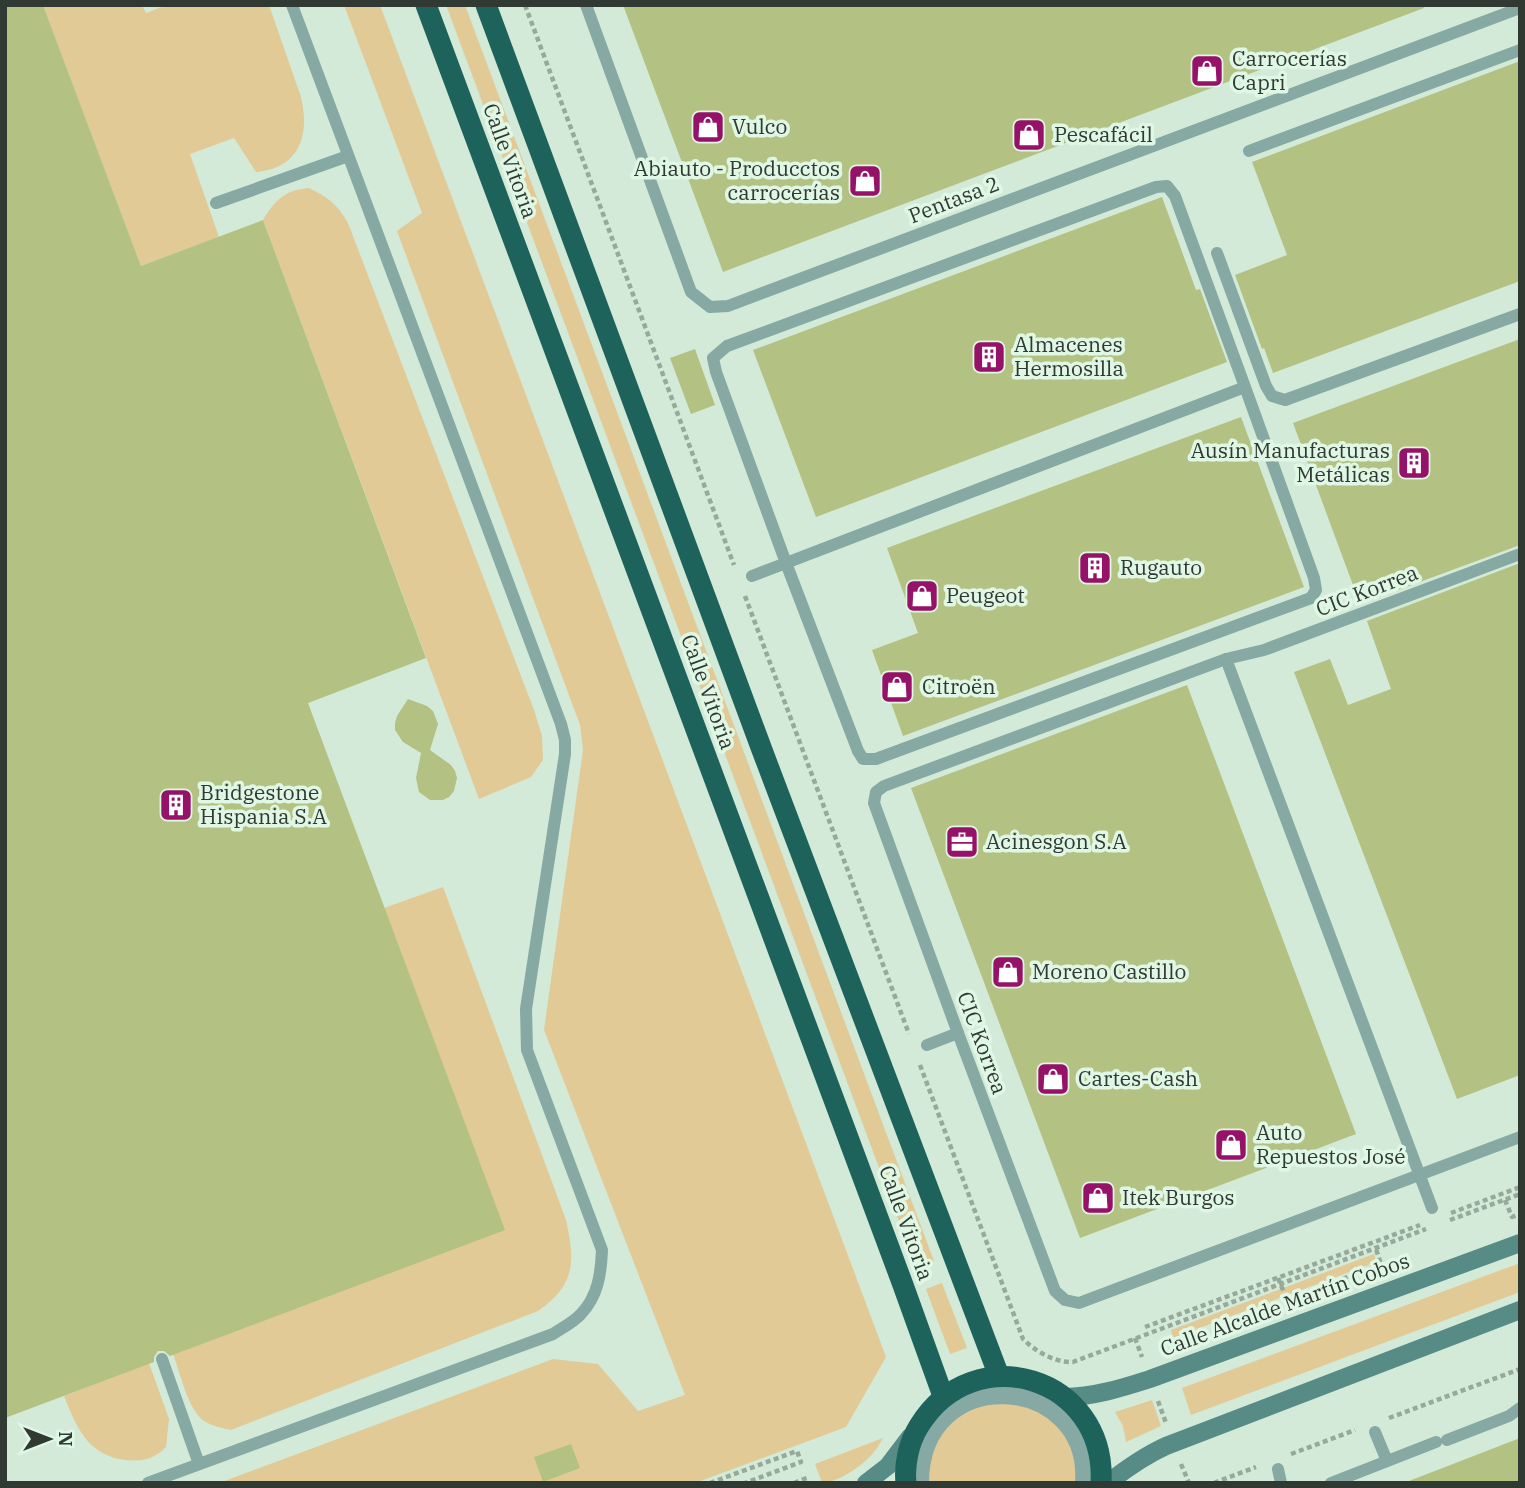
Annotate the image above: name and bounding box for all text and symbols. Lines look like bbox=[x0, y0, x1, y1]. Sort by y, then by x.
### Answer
place label: Carrocerías Capri bbox=[1232, 44, 1347, 96]
shop icon: Carrocerías Capri bbox=[1188, 52, 1226, 90]
street label: Calle Vitoria bbox=[477, 99, 545, 222]
shop icon: Vulco bbox=[689, 108, 727, 146]
place label: Vulco bbox=[732, 112, 787, 140]
shop icon: Pescafácil bbox=[1010, 116, 1048, 154]
place label: Pescafácil bbox=[1054, 120, 1153, 148]
place label: Abiauto - Producctos carrocerías bbox=[634, 154, 840, 206]
shop icon: Abiauto - Producctos carrocerías bbox=[846, 162, 884, 200]
street label: Pentasa 2 bbox=[904, 169, 1003, 229]
place label: Almacenes Hermosilla bbox=[1014, 330, 1124, 382]
building icon: Almacenes Hermosilla bbox=[970, 338, 1008, 376]
place label: Ausín Manufacturas Metálicas bbox=[1191, 436, 1390, 488]
building icon: Ausín Manufacturas Metálicas bbox=[1395, 444, 1433, 482]
building icon: Rugauto bbox=[1076, 549, 1114, 587]
place label: Rugauto bbox=[1120, 553, 1202, 581]
street label: CIC Korrea bbox=[1312, 558, 1422, 622]
shop icon: Peugeot bbox=[903, 577, 941, 615]
place label: Peugeot bbox=[946, 581, 1025, 609]
street label: Calle Vitoria bbox=[675, 630, 743, 753]
shop icon: Citroën bbox=[878, 668, 916, 706]
place label: Citroën bbox=[922, 672, 996, 700]
place label: Bridgestone Hispania S.A bbox=[200, 778, 328, 830]
building icon: Bridgestone Hispania S.A bbox=[157, 786, 195, 824]
office icon: Acinesgon S.A bbox=[943, 823, 981, 861]
place label: Acinesgon S.A bbox=[986, 827, 1127, 855]
shop icon: Moreno Castillo bbox=[989, 953, 1027, 991]
place label: Moreno Castillo bbox=[1032, 957, 1186, 985]
street label: CIC Korrea bbox=[951, 988, 1014, 1098]
shop icon: Cartes-Cash bbox=[1034, 1060, 1072, 1098]
place label: Cartes-Cash bbox=[1078, 1064, 1198, 1092]
place label: Auto Repuestos José bbox=[1256, 1118, 1405, 1170]
shop icon: Auto Repuestos José bbox=[1212, 1126, 1250, 1164]
street label: Calle Vitoria bbox=[873, 1161, 941, 1284]
shop icon: Itek Burgos bbox=[1079, 1179, 1117, 1217]
place label: Itek Burgos bbox=[1122, 1183, 1235, 1211]
street label: Calle Alcalde Martín Cobos bbox=[1156, 1246, 1413, 1362]
north arrow bbox=[14, 1404, 84, 1474]
text: N bbox=[54, 1431, 78, 1447]

